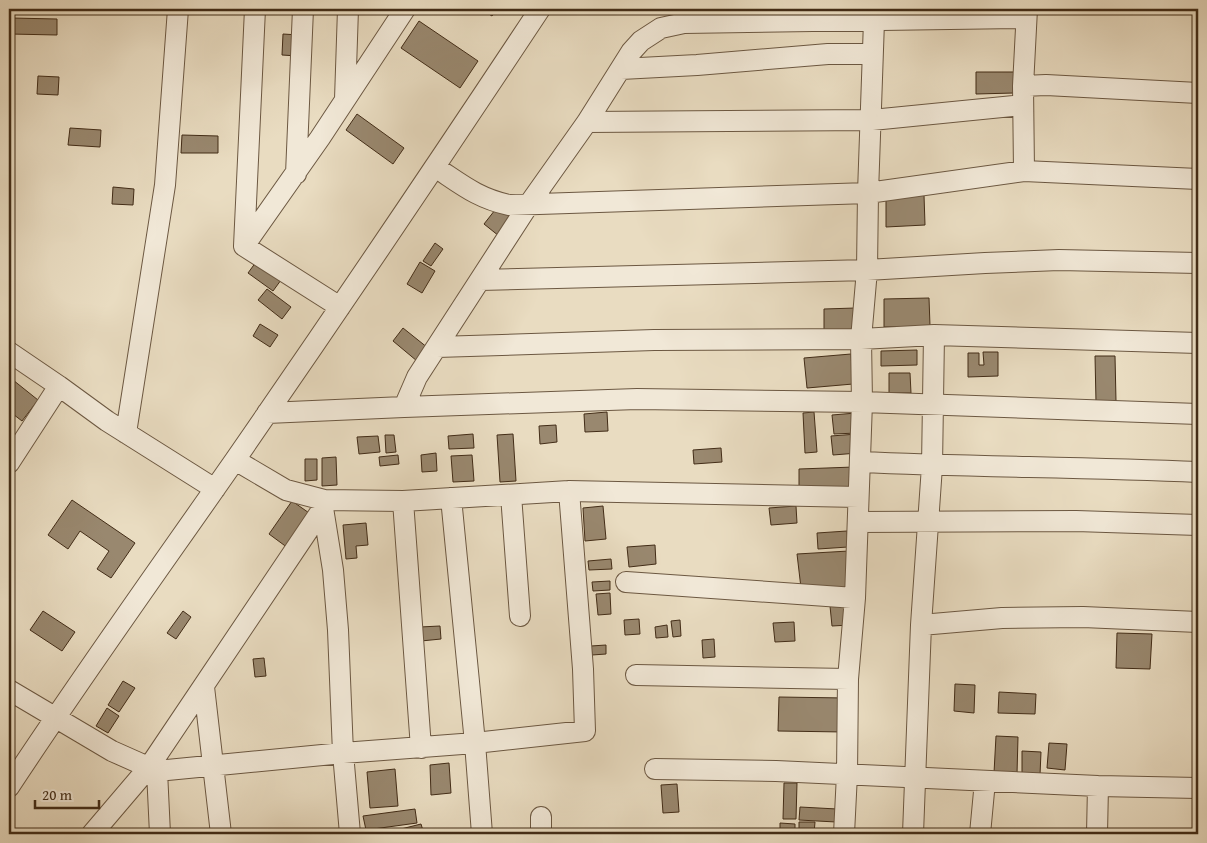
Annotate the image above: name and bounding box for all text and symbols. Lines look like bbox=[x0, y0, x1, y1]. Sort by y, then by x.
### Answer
scale bar bbox=[35, 778, 99, 810]
text: 20 m bbox=[42, 784, 73, 805]

